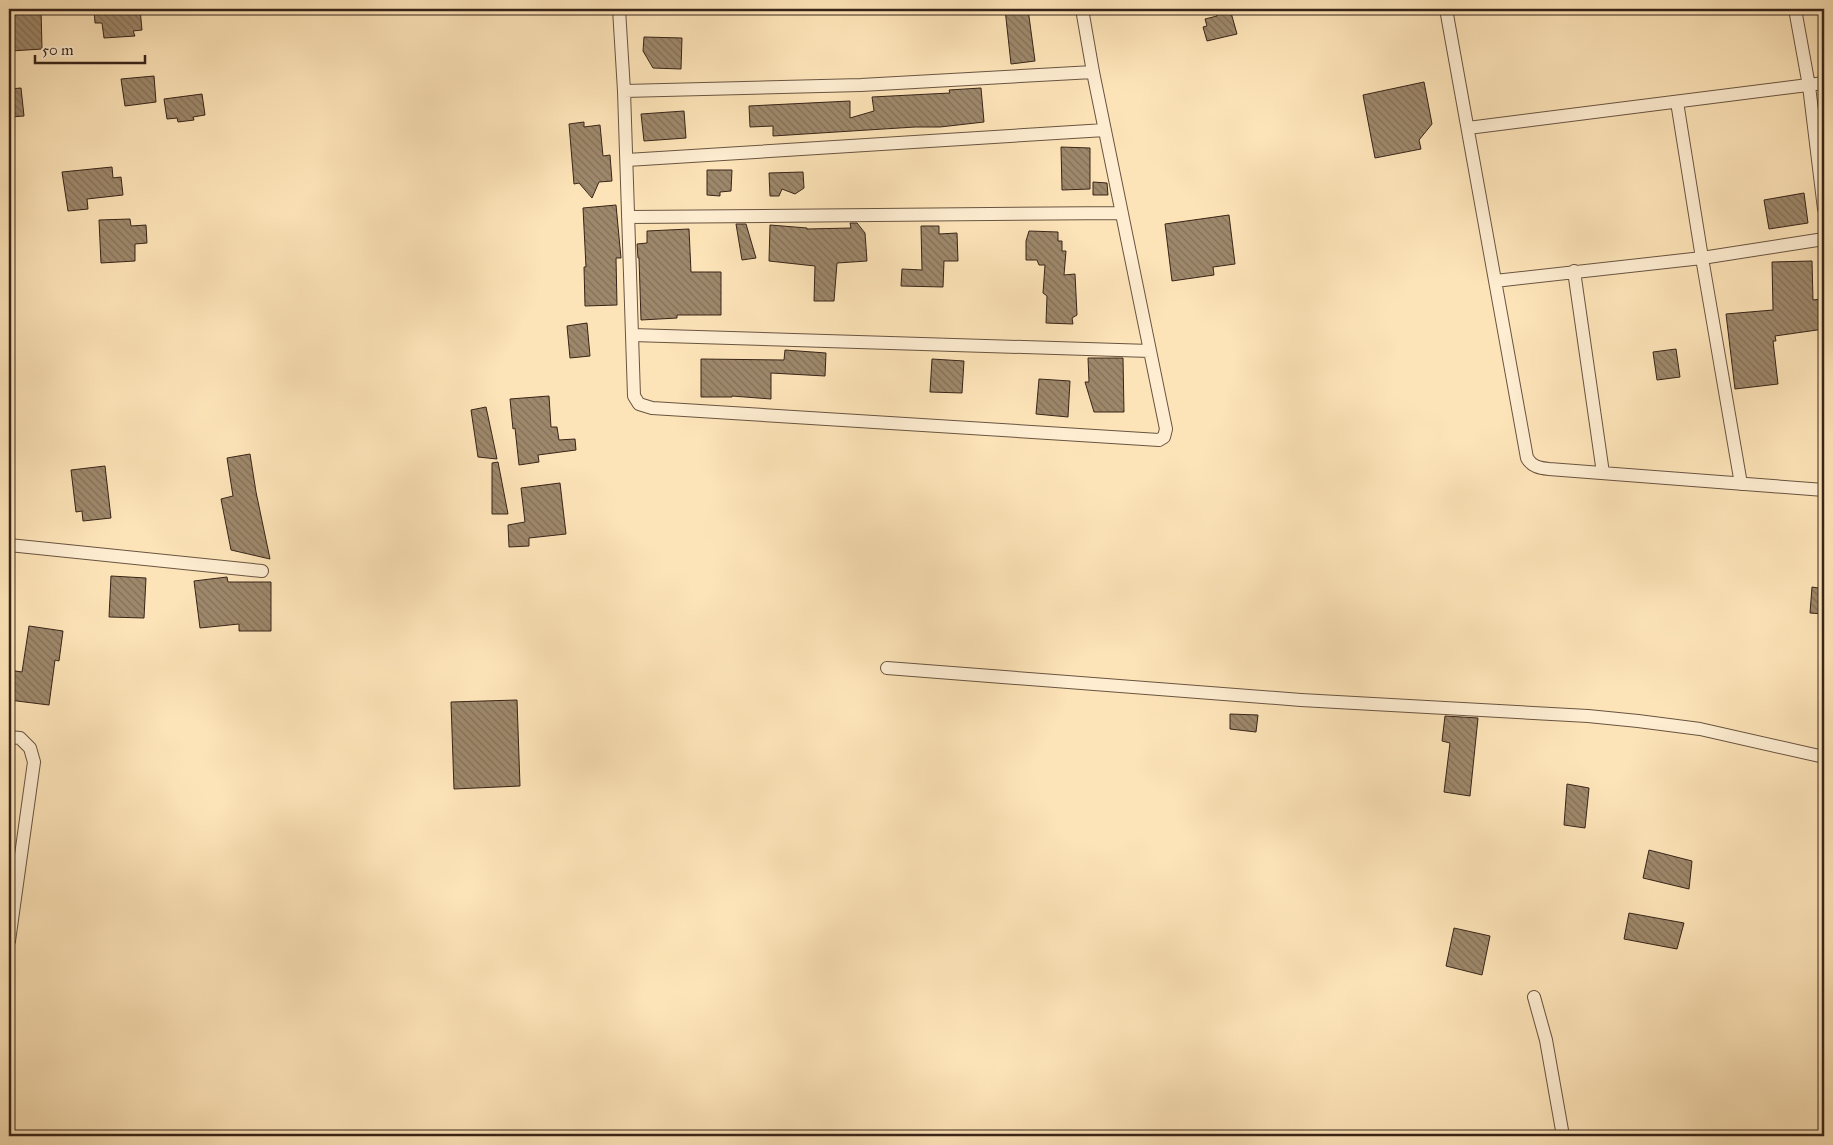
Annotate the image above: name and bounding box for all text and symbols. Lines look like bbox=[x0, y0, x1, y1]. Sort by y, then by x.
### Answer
scale bar bbox=[35, 32, 145, 64]
text: 50 m bbox=[42, 41, 74, 59]

